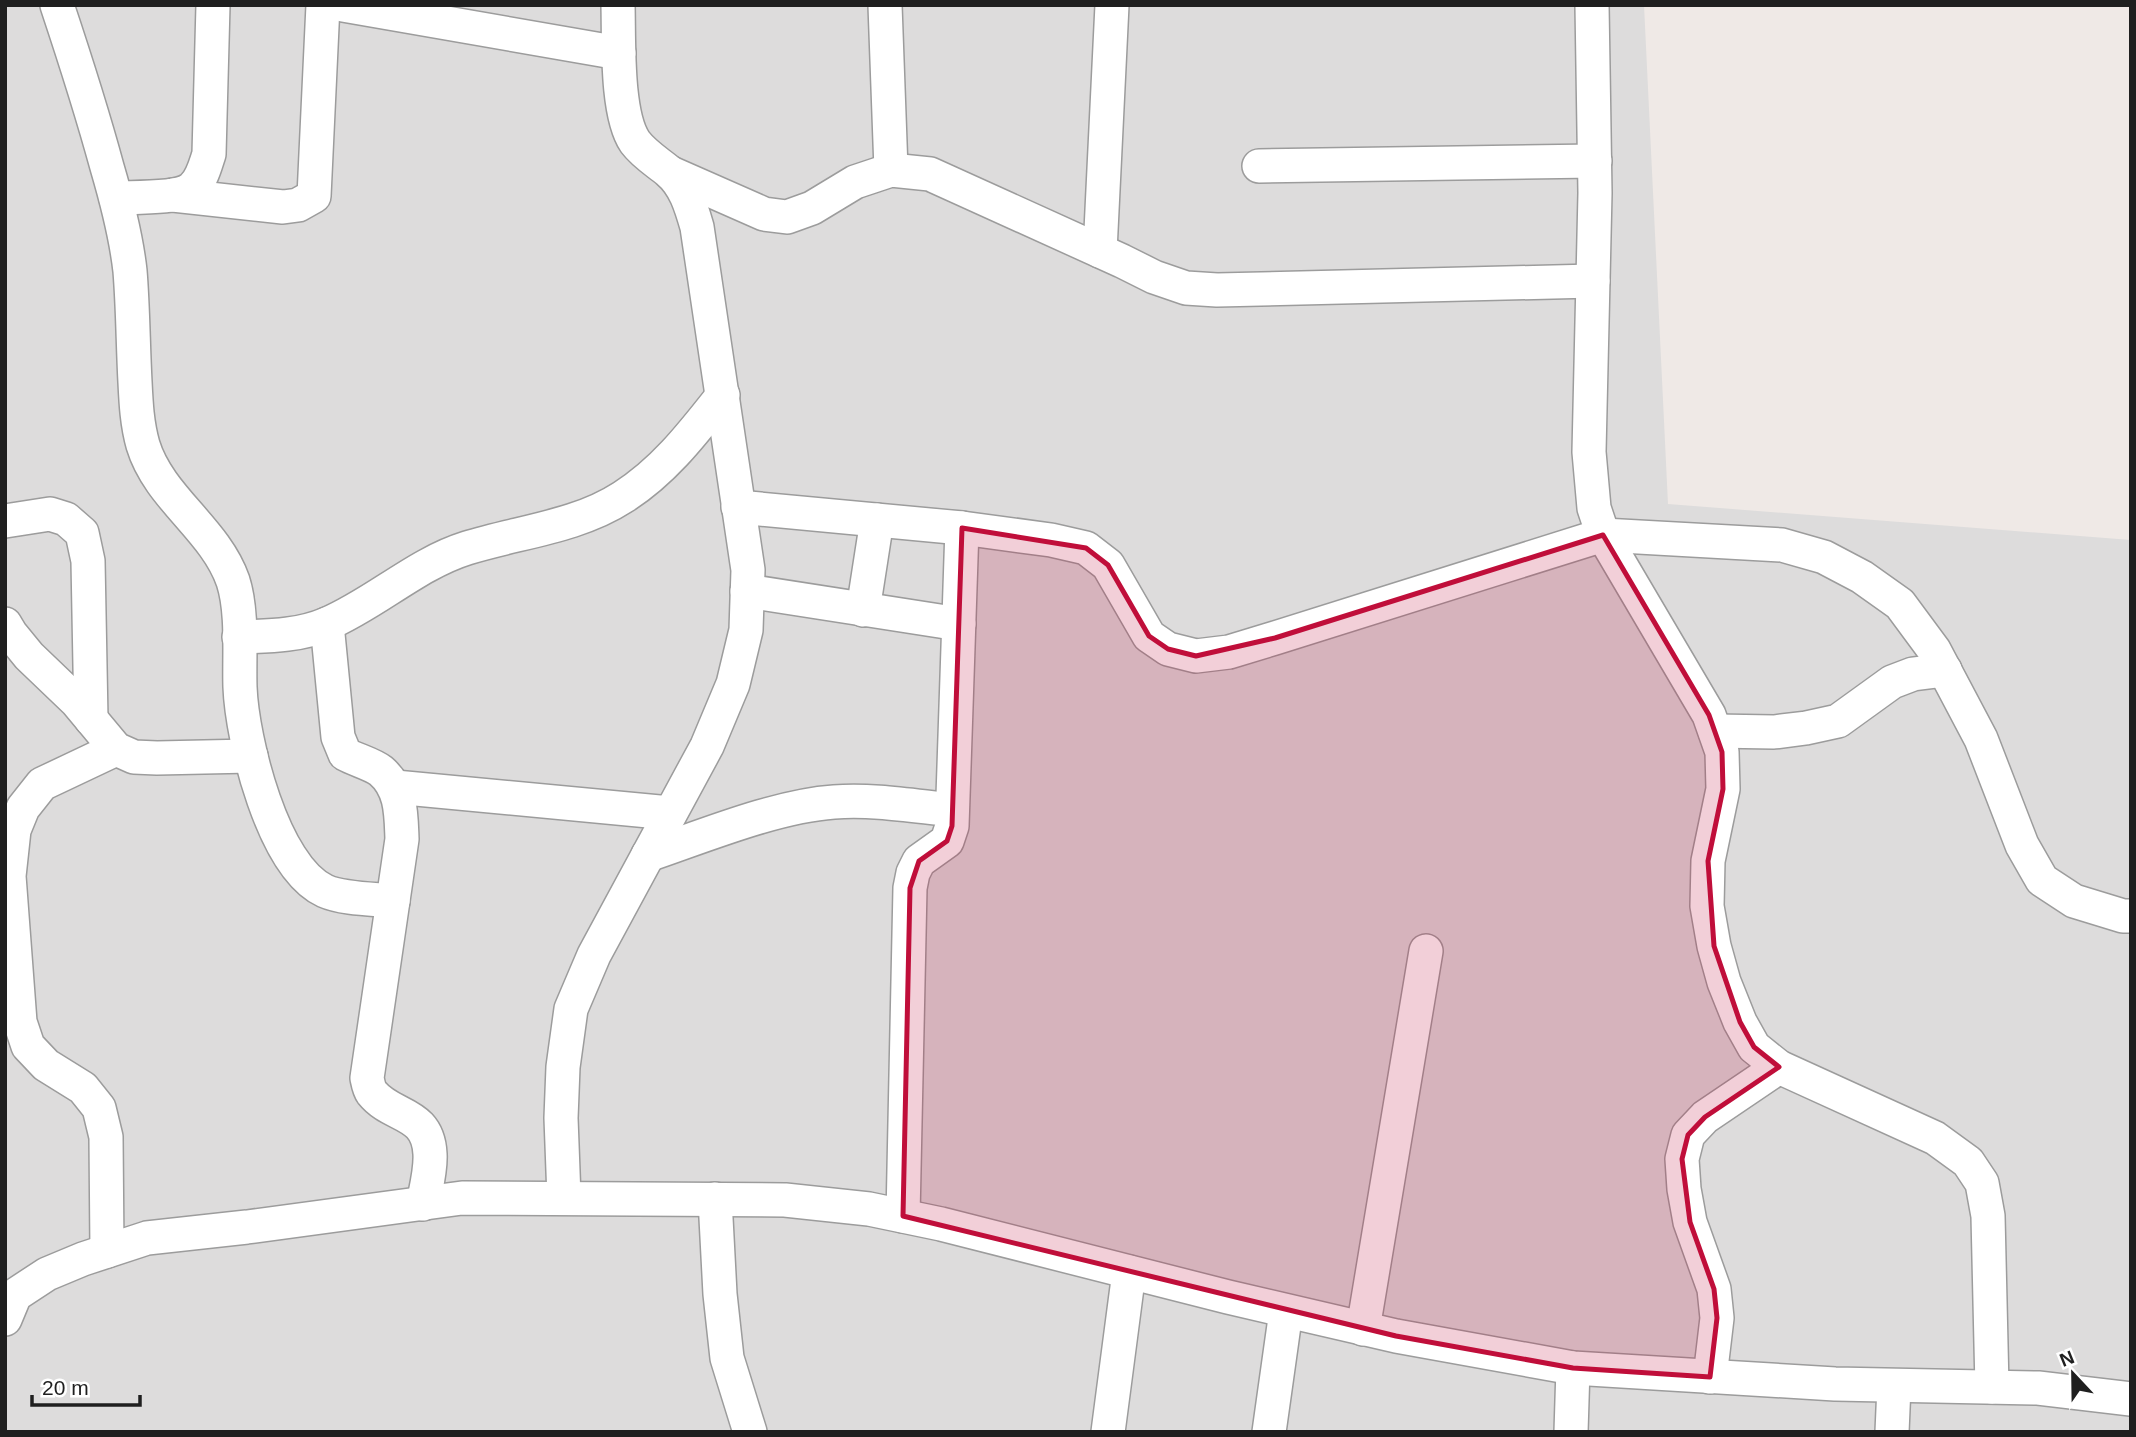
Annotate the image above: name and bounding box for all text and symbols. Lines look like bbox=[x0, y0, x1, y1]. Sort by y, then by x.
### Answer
north arrow bbox=[2038, 1339, 2108, 1409]
text: N bbox=[2057, 1346, 2077, 1371]
scale bar bbox=[32, 1364, 140, 1408]
text: 20 m bbox=[42, 1376, 89, 1399]

